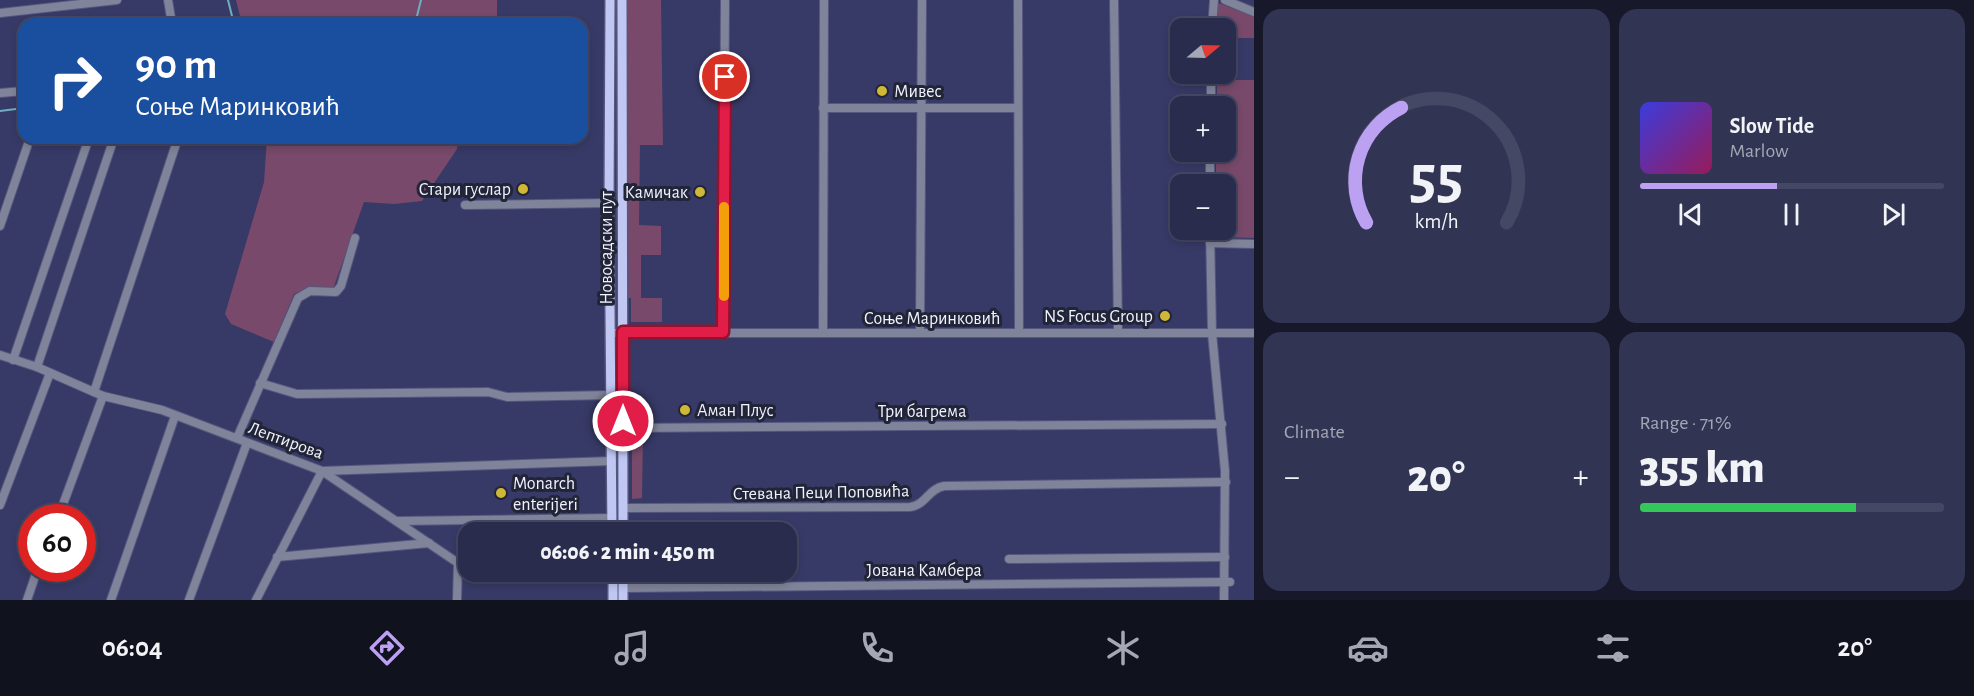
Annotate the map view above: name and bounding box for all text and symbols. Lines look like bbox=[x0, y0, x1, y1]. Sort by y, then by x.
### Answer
north arrow bbox=[1170, 18, 1236, 84]
map controls bbox=[1170, 18, 1236, 240]
icon: right bbox=[36, 42, 114, 120]
text: 90 m bbox=[135, 44, 217, 86]
pin bbox=[699, 51, 750, 102]
icon: arrive bbox=[708, 60, 741, 93]
place label: Мивес bbox=[894, 83, 942, 101]
marker: Мивес bbox=[875, 84, 889, 98]
text: Соње Маринковић bbox=[135, 93, 340, 120]
button: + bbox=[1170, 96, 1236, 162]
text: Slow Tide bbox=[1730, 115, 1814, 137]
text: Marlow bbox=[1730, 141, 1789, 161]
text: 55 bbox=[1409, 147, 1463, 209]
button: − bbox=[1170, 174, 1236, 240]
place label: Стари гуслар bbox=[418, 181, 511, 199]
marker: Стари гуслар bbox=[516, 182, 530, 196]
place label: Камичак bbox=[625, 184, 689, 202]
marker: Камичак bbox=[693, 185, 707, 199]
street label: Новосадски пут bbox=[598, 191, 616, 305]
icon: previous bbox=[1674, 198, 1707, 231]
icon: pause bbox=[1775, 198, 1808, 231]
icon: next bbox=[1877, 198, 1910, 231]
text: km/h bbox=[1414, 212, 1458, 233]
place label: NS Focus Group bbox=[1044, 308, 1153, 326]
marker: NS Focus Group bbox=[1158, 309, 1172, 323]
street label: Соње Маринковић bbox=[864, 310, 1000, 328]
position arrow bbox=[591, 389, 655, 453]
place label: Аман Плус bbox=[697, 402, 774, 420]
street label: Три багрема bbox=[878, 402, 966, 421]
marker: Аман Плус bbox=[678, 403, 692, 417]
text: Range · 71% bbox=[1640, 413, 1731, 433]
street label: Лептирова bbox=[246, 419, 325, 463]
text: Climate bbox=[1284, 422, 1345, 442]
text: 355 km bbox=[1640, 446, 1765, 491]
text: 20° bbox=[1407, 455, 1465, 500]
text: − bbox=[1284, 461, 1300, 494]
text: + bbox=[1573, 461, 1588, 494]
place label: Monarch enterijeri bbox=[513, 475, 578, 514]
street label: Стевана Пеци Поповића bbox=[733, 482, 910, 504]
marker: Monarch enterijeri bbox=[494, 486, 508, 500]
speed limit sign: 60 bbox=[18, 504, 96, 582]
text: 06:06 · 2 min · 450 m bbox=[540, 541, 715, 563]
street label: Јована Камбера bbox=[866, 561, 982, 580]
icon: directions bbox=[366, 627, 408, 669]
icon: music bbox=[611, 627, 653, 669]
icon: phone bbox=[856, 627, 898, 669]
icon: climate bbox=[1102, 627, 1144, 669]
icon: car bbox=[1347, 627, 1389, 669]
icon: filters bbox=[1592, 627, 1634, 669]
text: 06:04 bbox=[102, 634, 163, 661]
text: 20° bbox=[1838, 634, 1872, 661]

